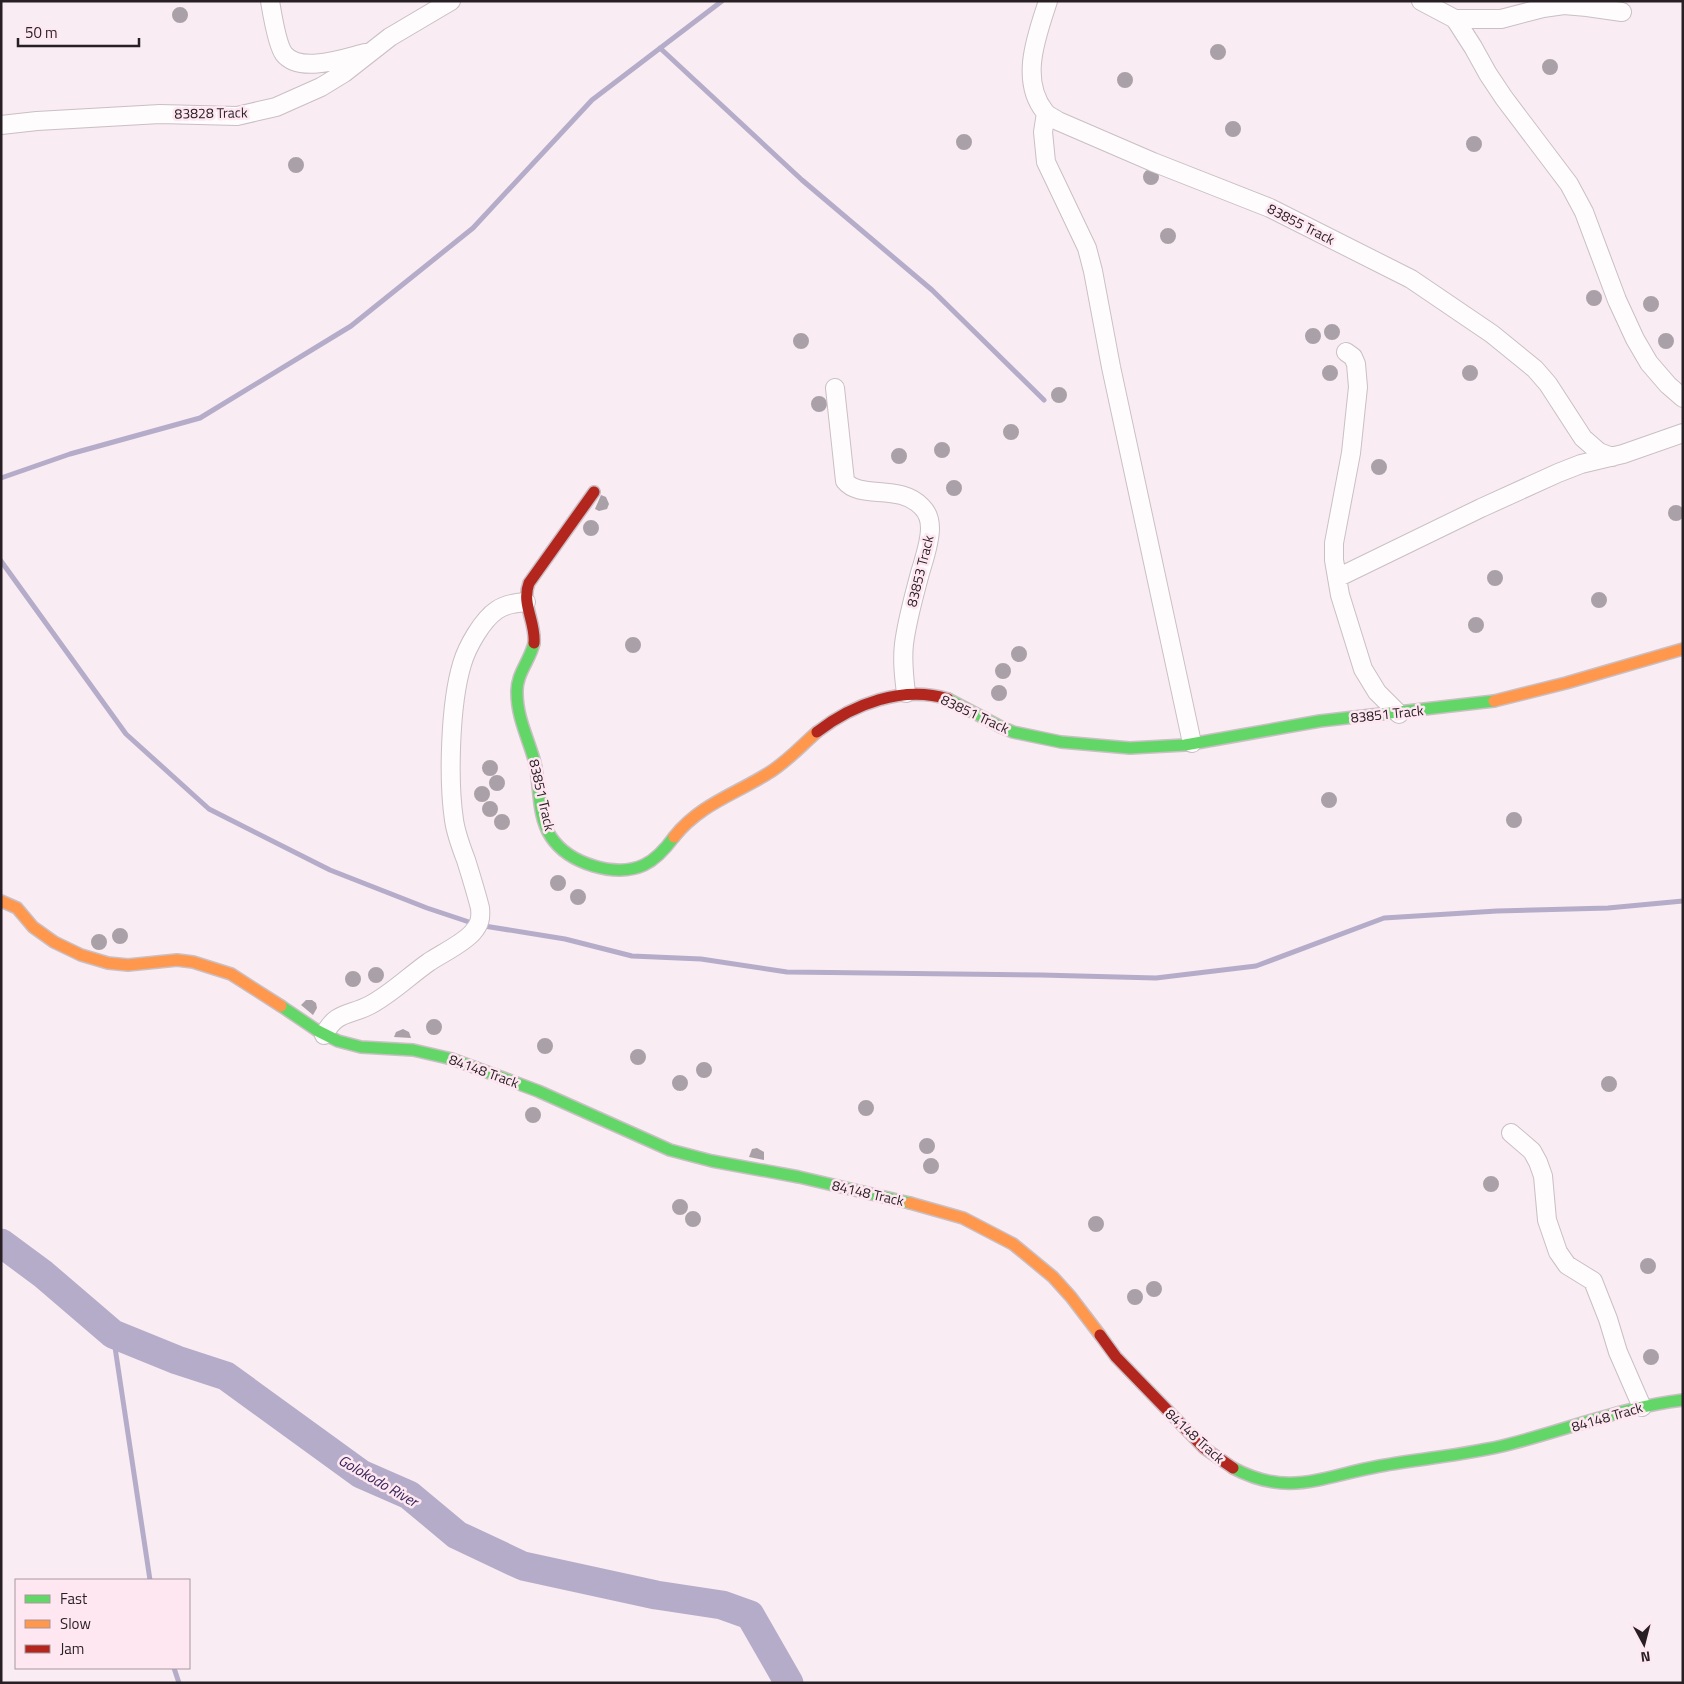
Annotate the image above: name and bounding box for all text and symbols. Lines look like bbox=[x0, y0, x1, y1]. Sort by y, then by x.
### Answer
scale bar bbox=[18, 15, 139, 47]
text: 50 m bbox=[25, 21, 58, 44]
street label: 83828 Track bbox=[174, 101, 248, 124]
street label: 83855 Track bbox=[1264, 198, 1339, 250]
street label: 83853 Track bbox=[900, 533, 939, 609]
street label: 83851 Track bbox=[938, 689, 1013, 739]
street label: 83851 Track bbox=[1349, 699, 1425, 728]
street label: 83851 Track bbox=[524, 757, 561, 833]
street label: 84148 Track bbox=[446, 1048, 522, 1093]
street label: 84148 Track bbox=[830, 1174, 906, 1211]
street label: 84148 Track bbox=[1569, 1396, 1645, 1437]
street label: 84148 Track bbox=[1161, 1403, 1230, 1468]
water label: Golokodo River bbox=[334, 1448, 424, 1514]
legend bbox=[15, 1579, 190, 1669]
text: Fast bbox=[60, 1587, 88, 1610]
text: Slow bbox=[60, 1612, 91, 1635]
north arrow bbox=[1619, 1619, 1669, 1669]
text: Jam bbox=[60, 1637, 84, 1660]
text: N bbox=[1640, 1646, 1652, 1668]

